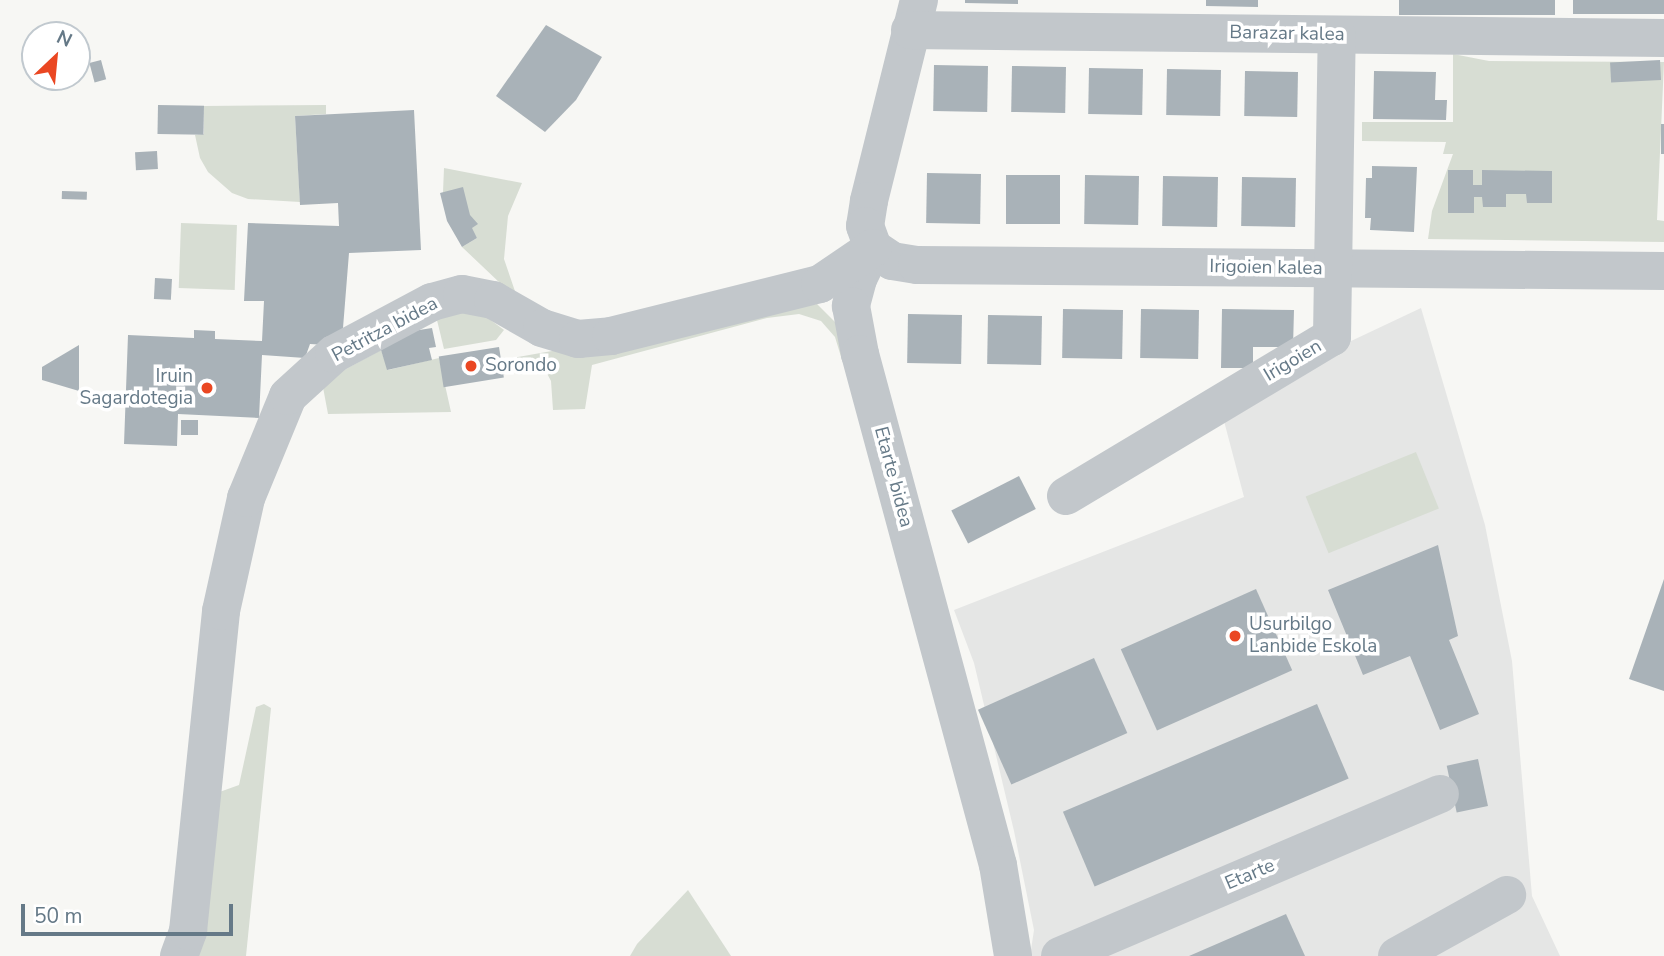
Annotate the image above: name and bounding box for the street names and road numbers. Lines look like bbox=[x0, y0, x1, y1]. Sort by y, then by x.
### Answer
street label: Barazar kalea bbox=[1229, 22, 1345, 46]
street label: Irigoien kalea bbox=[1209, 256, 1323, 280]
street label: Petritza bidea bbox=[328, 293, 442, 367]
street label: Irigoien bbox=[1260, 335, 1326, 387]
street label: Etarte bidea bbox=[869, 424, 917, 530]
street label: Etarte bbox=[1222, 854, 1278, 896]

